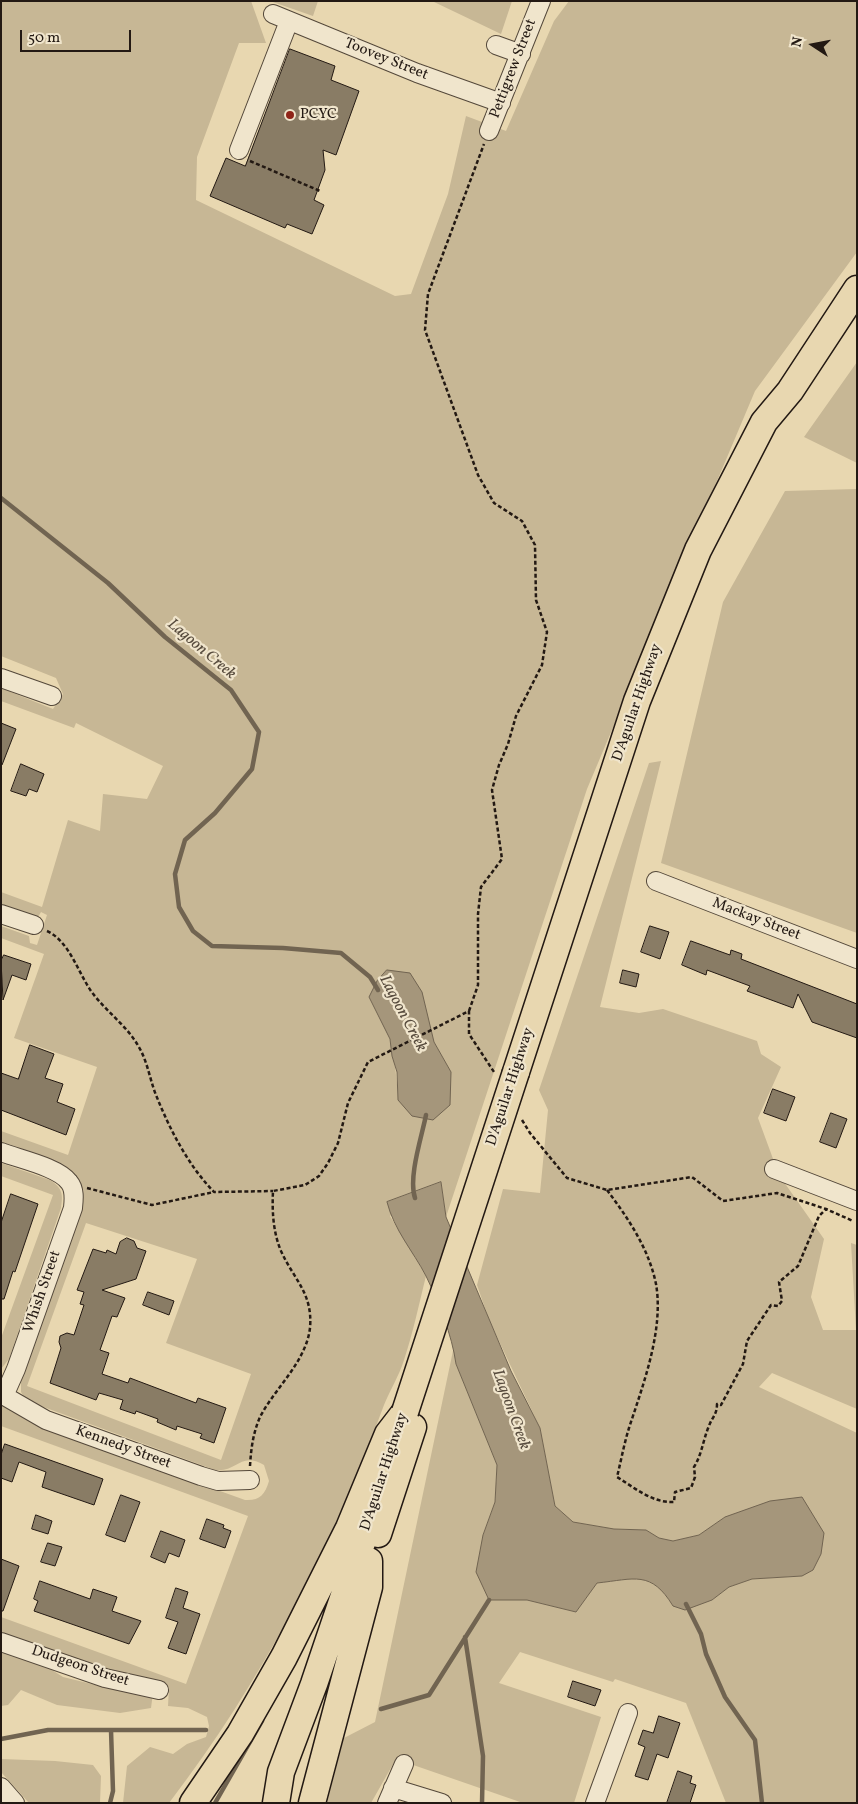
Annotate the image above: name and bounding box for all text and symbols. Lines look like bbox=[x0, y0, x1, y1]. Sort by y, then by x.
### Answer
street label: Pettigrew Street bbox=[487, 17, 541, 121]
scale bar bbox=[22, 20, 134, 52]
north arrow bbox=[788, 20, 838, 70]
text: 50 m bbox=[28, 28, 60, 49]
street label: Toovey Street bbox=[342, 35, 430, 85]
text: N bbox=[787, 35, 808, 49]
place label: PCYC bbox=[300, 106, 337, 124]
marker: PCYC bbox=[284, 109, 296, 121]
water label: Lagoon Creek bbox=[163, 616, 239, 684]
street label: D'Aguilar Highway bbox=[609, 642, 667, 764]
street label: Mackay Street bbox=[709, 895, 803, 945]
water label: Lagoon Creek bbox=[374, 972, 430, 1056]
street label: D'Aguilar Highway bbox=[483, 1026, 539, 1148]
street label: Whish Street bbox=[20, 1248, 66, 1336]
water label: Lagoon Creek bbox=[487, 1367, 533, 1453]
street label: D'Aguilar Highway bbox=[357, 1411, 413, 1533]
street label: Kennedy Street bbox=[73, 1422, 173, 1474]
street label: Dudgeon Street bbox=[29, 1643, 131, 1691]

